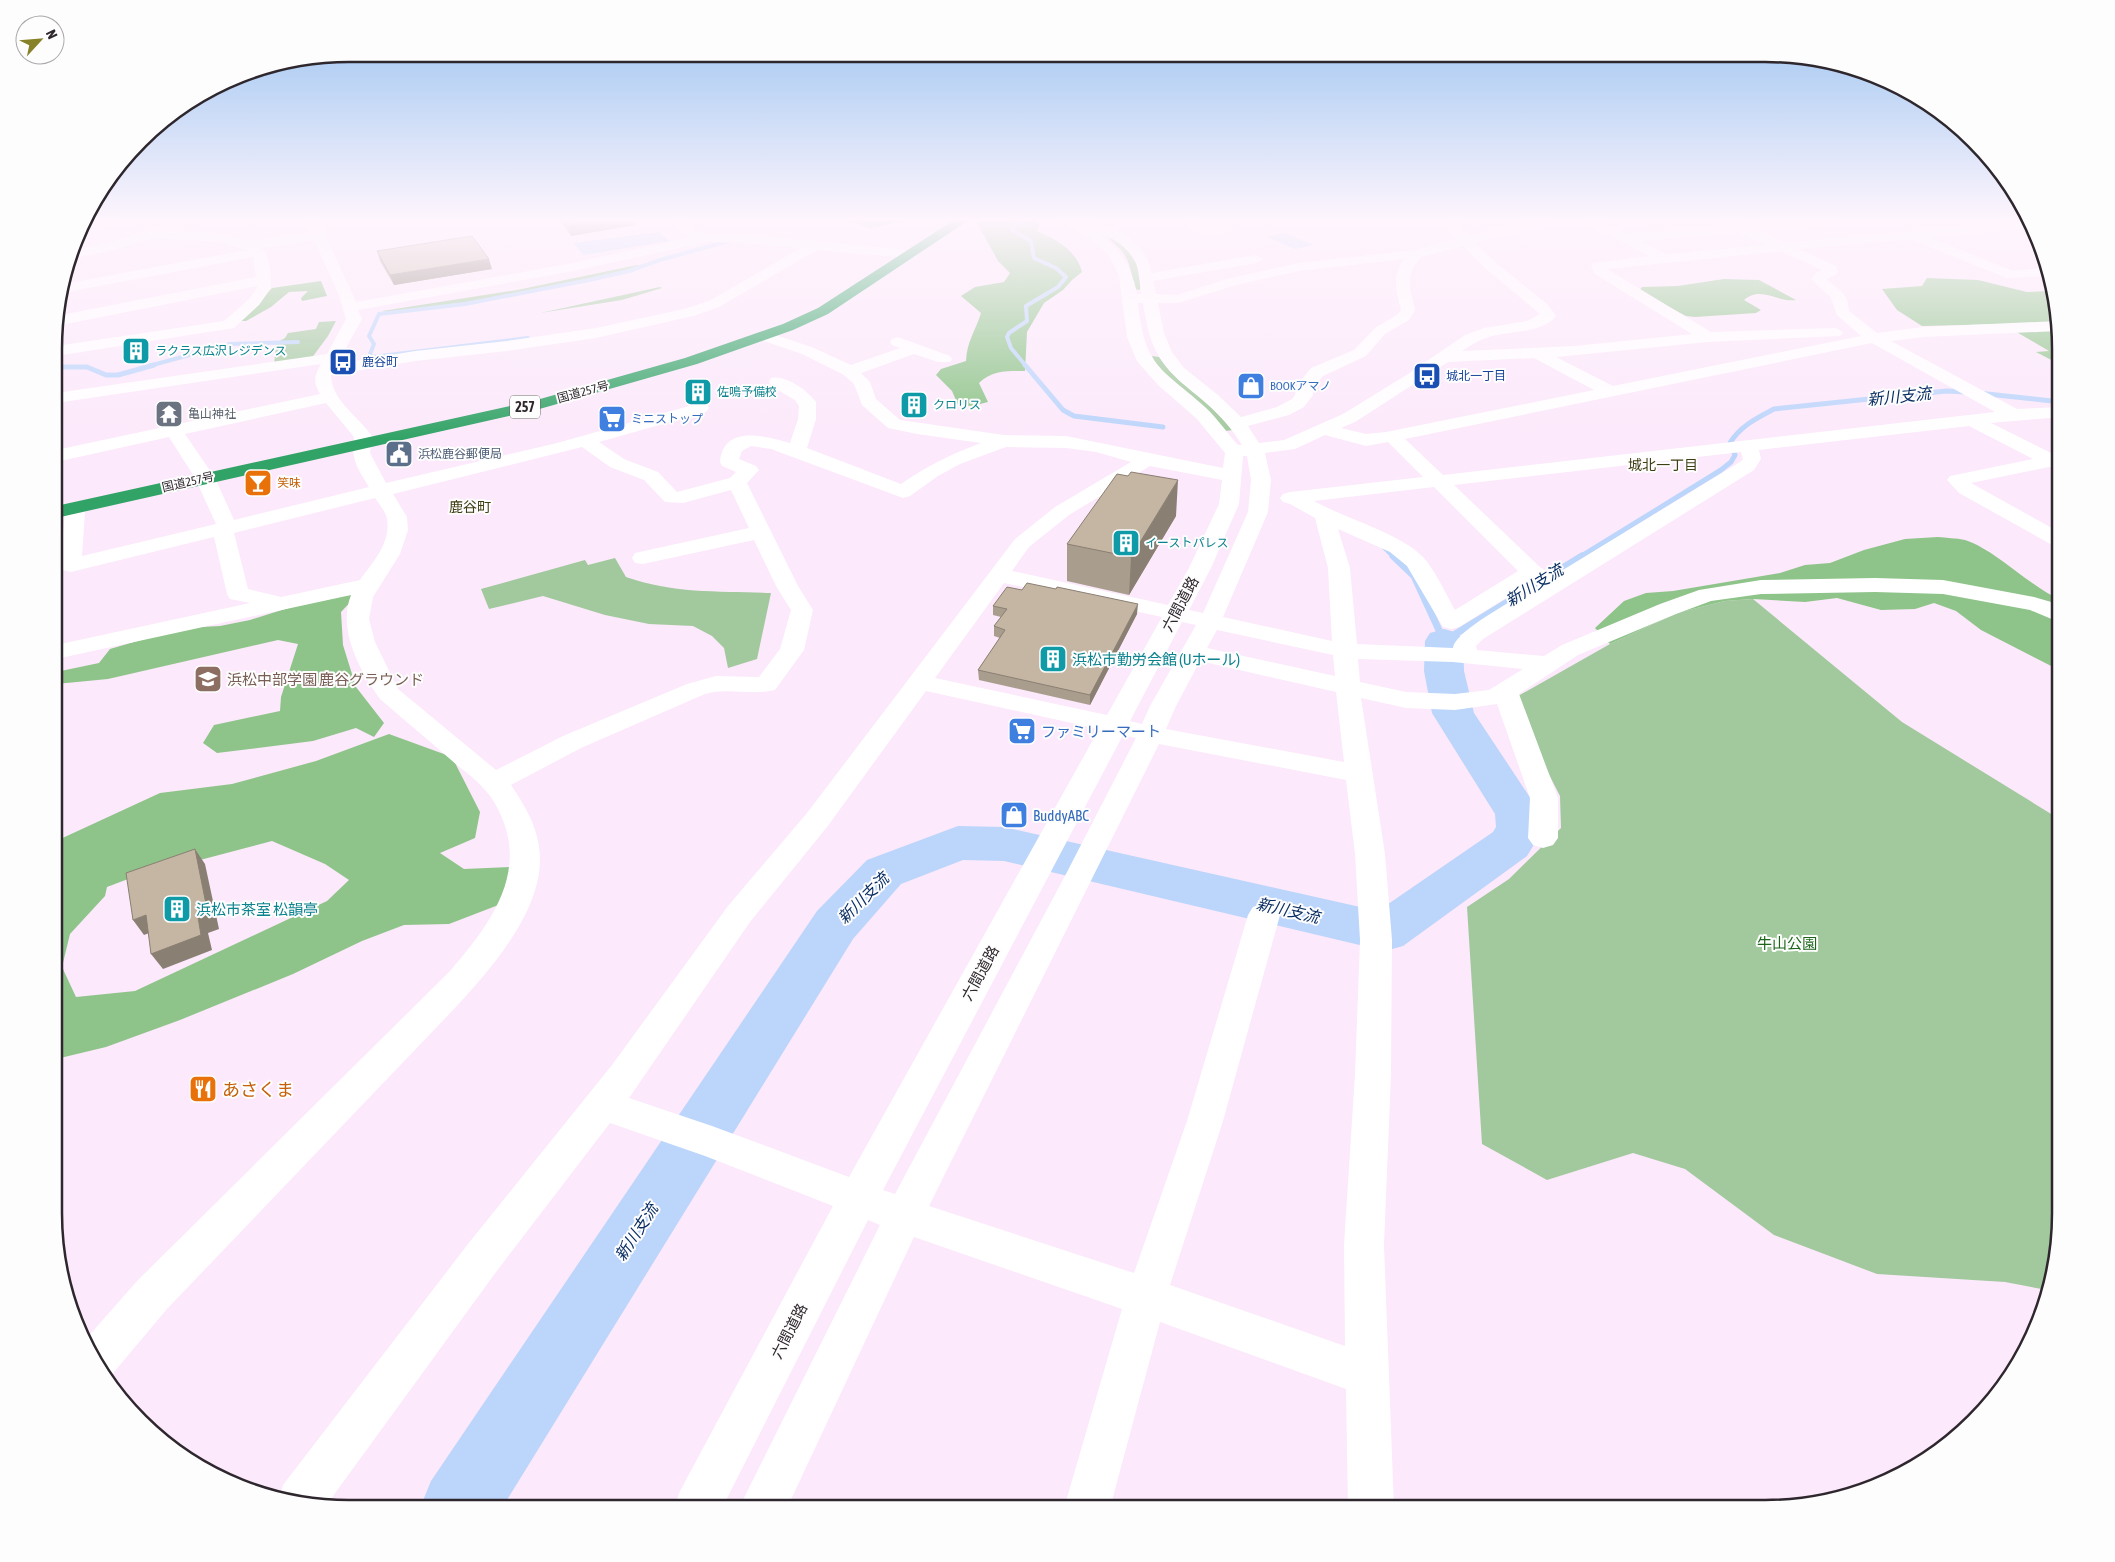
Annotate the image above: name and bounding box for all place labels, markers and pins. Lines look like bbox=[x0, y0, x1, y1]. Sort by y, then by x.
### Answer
building icon: ラクラス広沢レジデンス bbox=[121, 336, 151, 366]
place label: ラクラス広沢レジデンス bbox=[155, 344, 287, 358]
bus stop icon: 鹿谷町 bbox=[328, 347, 358, 377]
place label: 鹿谷町 bbox=[362, 355, 398, 369]
bus stop icon: 城北一丁目 bbox=[1412, 361, 1442, 391]
place label: 城北一丁目 bbox=[1446, 369, 1506, 383]
shop icon: BOOKアマノ bbox=[1236, 371, 1266, 401]
building icon: 佐鳴予備校 bbox=[683, 377, 713, 407]
place label: BOOKアマノ bbox=[1270, 379, 1331, 393]
place label: 佐鳴予備校 bbox=[717, 385, 777, 399]
building icon: クロリス bbox=[899, 390, 929, 420]
place label: クロリス bbox=[933, 398, 981, 412]
temple icon: 亀山神社 bbox=[154, 399, 184, 429]
supermarket icon: ミニストップ bbox=[597, 404, 627, 434]
place label: 亀山神社 bbox=[188, 407, 236, 421]
place label: ミニストップ bbox=[631, 412, 703, 426]
public building icon: 浜松鹿谷郵便局 bbox=[384, 439, 414, 469]
place label: 浜松鹿谷郵便局 bbox=[418, 447, 502, 461]
bar icon: 笑味 bbox=[243, 468, 273, 498]
place label: 笑味 bbox=[277, 476, 301, 490]
building icon: イーストパレス bbox=[1111, 528, 1141, 558]
place label: イーストパレス bbox=[1145, 536, 1228, 550]
building icon: 浜松市勤労会館 (Uホール) bbox=[1038, 644, 1068, 674]
place label: 浜松市勤労会館 (Uホール) bbox=[1072, 651, 1240, 668]
school or university icon: 浜松中部学園 鹿谷グラウンド bbox=[193, 664, 223, 694]
place label: 浜松中部学園 鹿谷グラウンド bbox=[227, 671, 424, 688]
supermarket icon: ファミリーマート bbox=[1007, 716, 1037, 746]
place label: ファミリーマート bbox=[1041, 723, 1161, 740]
shop icon: BuddyABC bbox=[999, 800, 1029, 830]
place label: BuddyABC bbox=[1033, 807, 1089, 824]
building icon: 浜松市茶室 松韻亭 bbox=[162, 894, 192, 924]
place label: 浜松市茶室 松韻亭 bbox=[196, 901, 318, 918]
restaurant icon: あさくま bbox=[188, 1074, 218, 1104]
place label: あさくま bbox=[222, 1079, 294, 1100]

